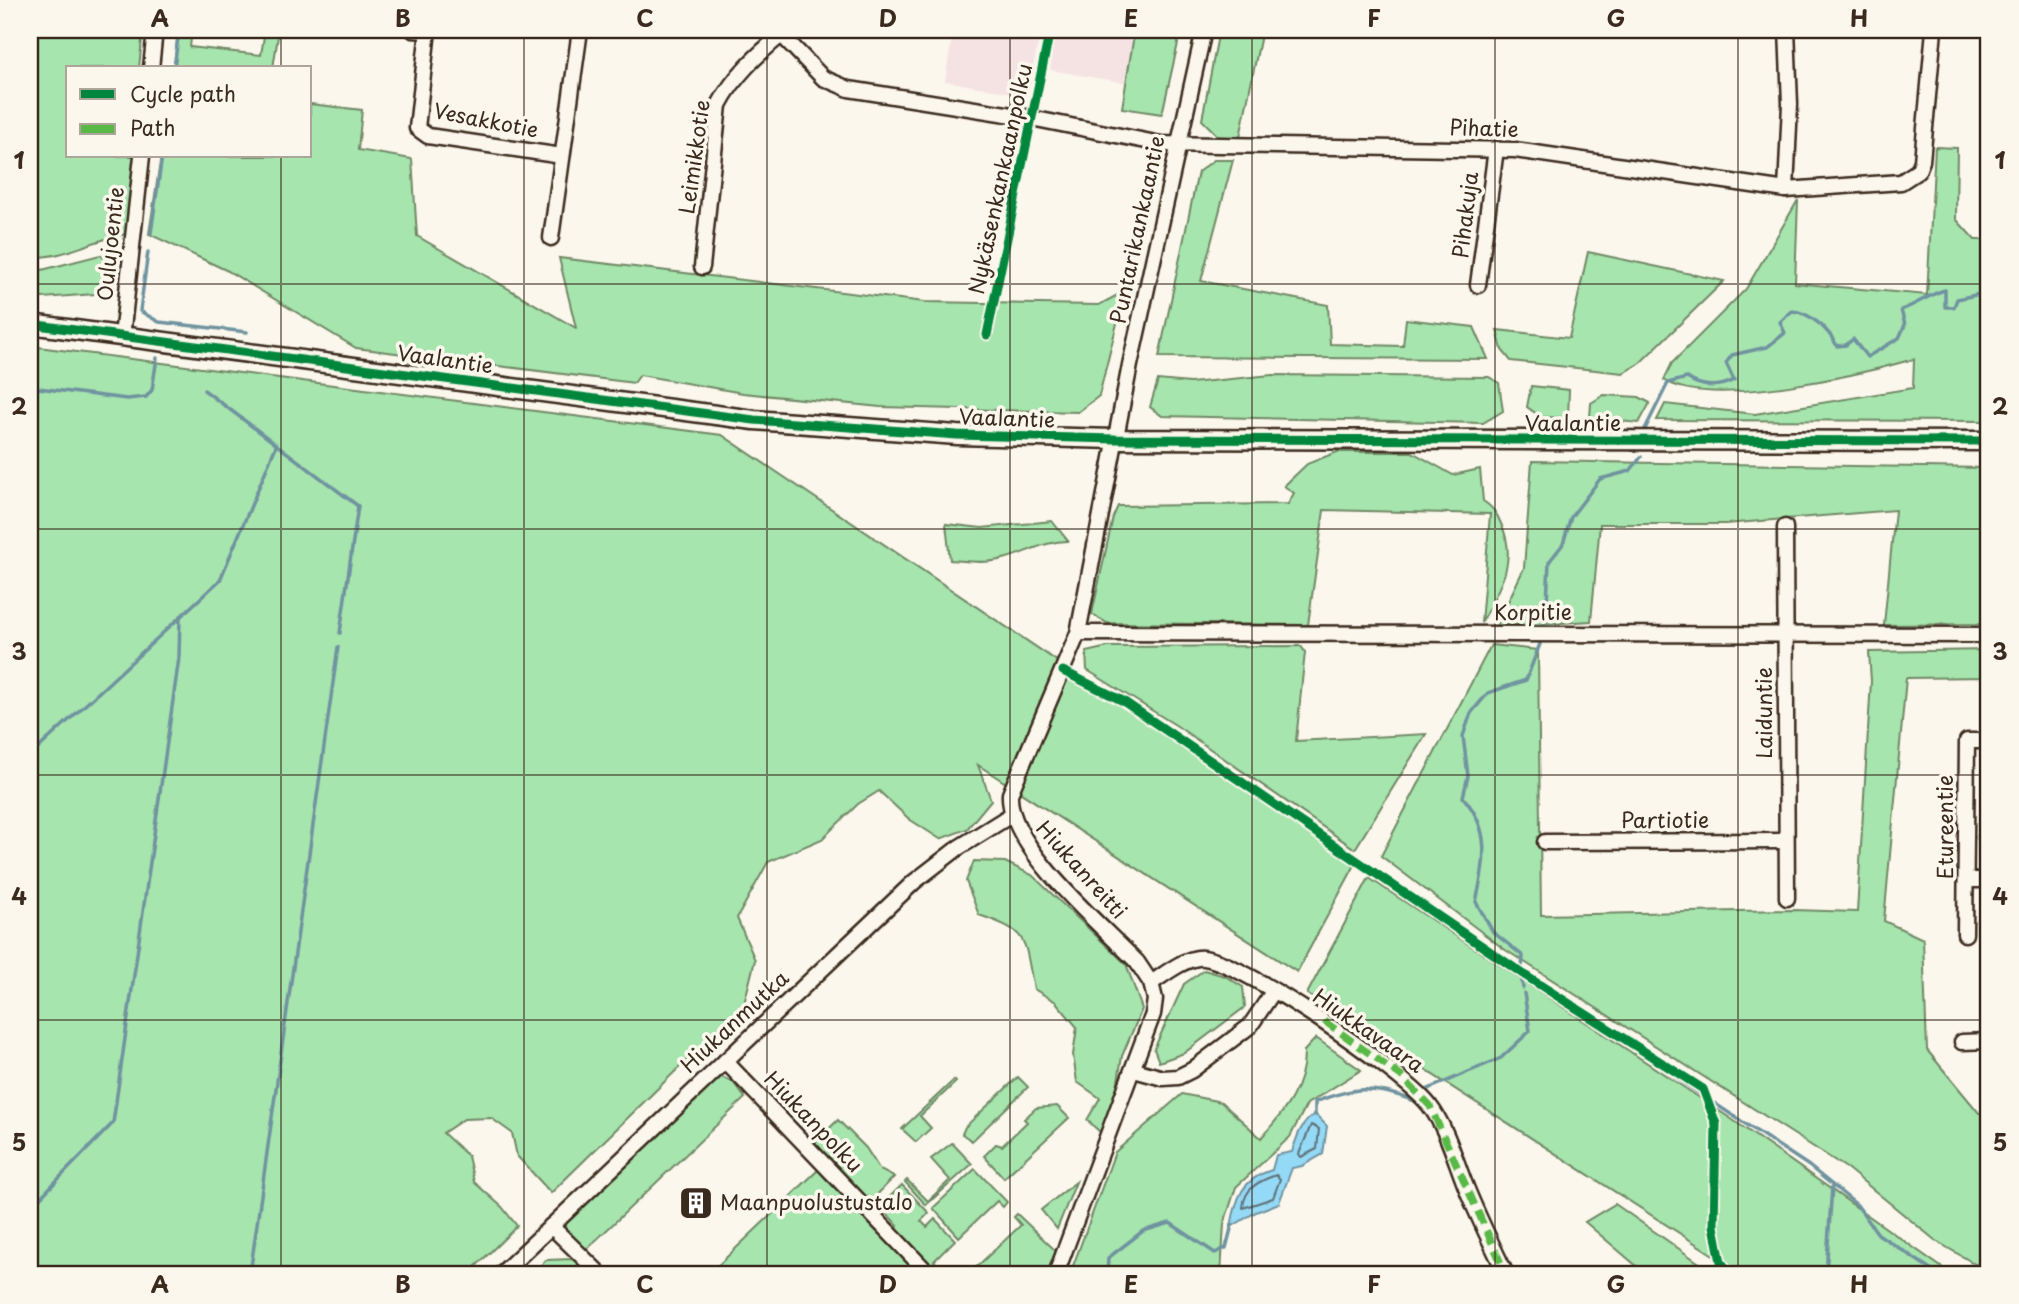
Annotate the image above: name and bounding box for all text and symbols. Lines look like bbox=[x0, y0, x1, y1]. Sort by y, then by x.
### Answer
text: A bbox=[151, 0, 169, 35]
text: B bbox=[395, 0, 411, 35]
text: C bbox=[636, 0, 654, 35]
text: D bbox=[879, 0, 897, 35]
text: E bbox=[1124, 0, 1138, 35]
text: F bbox=[1367, 0, 1381, 35]
text: G bbox=[1607, 0, 1625, 35]
text: H bbox=[1850, 0, 1868, 35]
street label: Nykäsenkankaanpolku bbox=[959, 60, 1039, 297]
legend bbox=[66, 66, 312, 158]
text: Cycle path bbox=[130, 77, 236, 109]
street label: Vesakkotie bbox=[431, 93, 541, 145]
street label: Leimikkotie bbox=[669, 98, 717, 216]
street label: Pihatie bbox=[1449, 110, 1519, 144]
text: Path bbox=[130, 111, 175, 143]
street label: Puntarikankaantie bbox=[1100, 132, 1172, 327]
text: 1 bbox=[14, 142, 25, 177]
text: 1 bbox=[1995, 142, 2006, 177]
street label: Pihakuja bbox=[1443, 170, 1485, 260]
street label: Oulujoentie bbox=[87, 185, 131, 302]
street label: Vaalantie bbox=[395, 335, 495, 381]
text: 2 bbox=[11, 388, 27, 423]
text: 2 bbox=[1992, 388, 2008, 423]
street label: Vaalantie bbox=[958, 399, 1056, 435]
street label: Vaalantie bbox=[1525, 406, 1621, 438]
street label: Korpitie bbox=[1494, 595, 1572, 627]
text: 3 bbox=[11, 633, 27, 668]
text: 3 bbox=[1992, 633, 2008, 668]
street label: Laiduntie bbox=[1747, 667, 1779, 759]
street label: Etureentie bbox=[1928, 775, 1960, 879]
street label: Partiotie bbox=[1621, 803, 1709, 835]
street label: Hiukanreitti bbox=[1030, 812, 1135, 925]
text: 4 bbox=[11, 878, 27, 913]
text: 4 bbox=[1992, 878, 2008, 913]
street label: Hiukanmutka bbox=[672, 962, 795, 1079]
street label: Hiukkavaara bbox=[1307, 979, 1432, 1080]
street label: Hiukanpolku bbox=[758, 1063, 871, 1179]
text: 5 bbox=[12, 1124, 26, 1159]
text: 5 bbox=[1993, 1124, 2007, 1159]
building icon: Maanpuolustustalo bbox=[677, 1184, 715, 1222]
place label: Maanpuolustustalo bbox=[720, 1185, 913, 1217]
text: A bbox=[151, 1266, 169, 1301]
text: B bbox=[395, 1266, 411, 1301]
text: C bbox=[636, 1266, 654, 1301]
text: D bbox=[879, 1266, 897, 1301]
text: E bbox=[1124, 1266, 1138, 1301]
text: F bbox=[1367, 1266, 1381, 1301]
text: G bbox=[1607, 1266, 1625, 1301]
text: H bbox=[1850, 1266, 1868, 1301]

